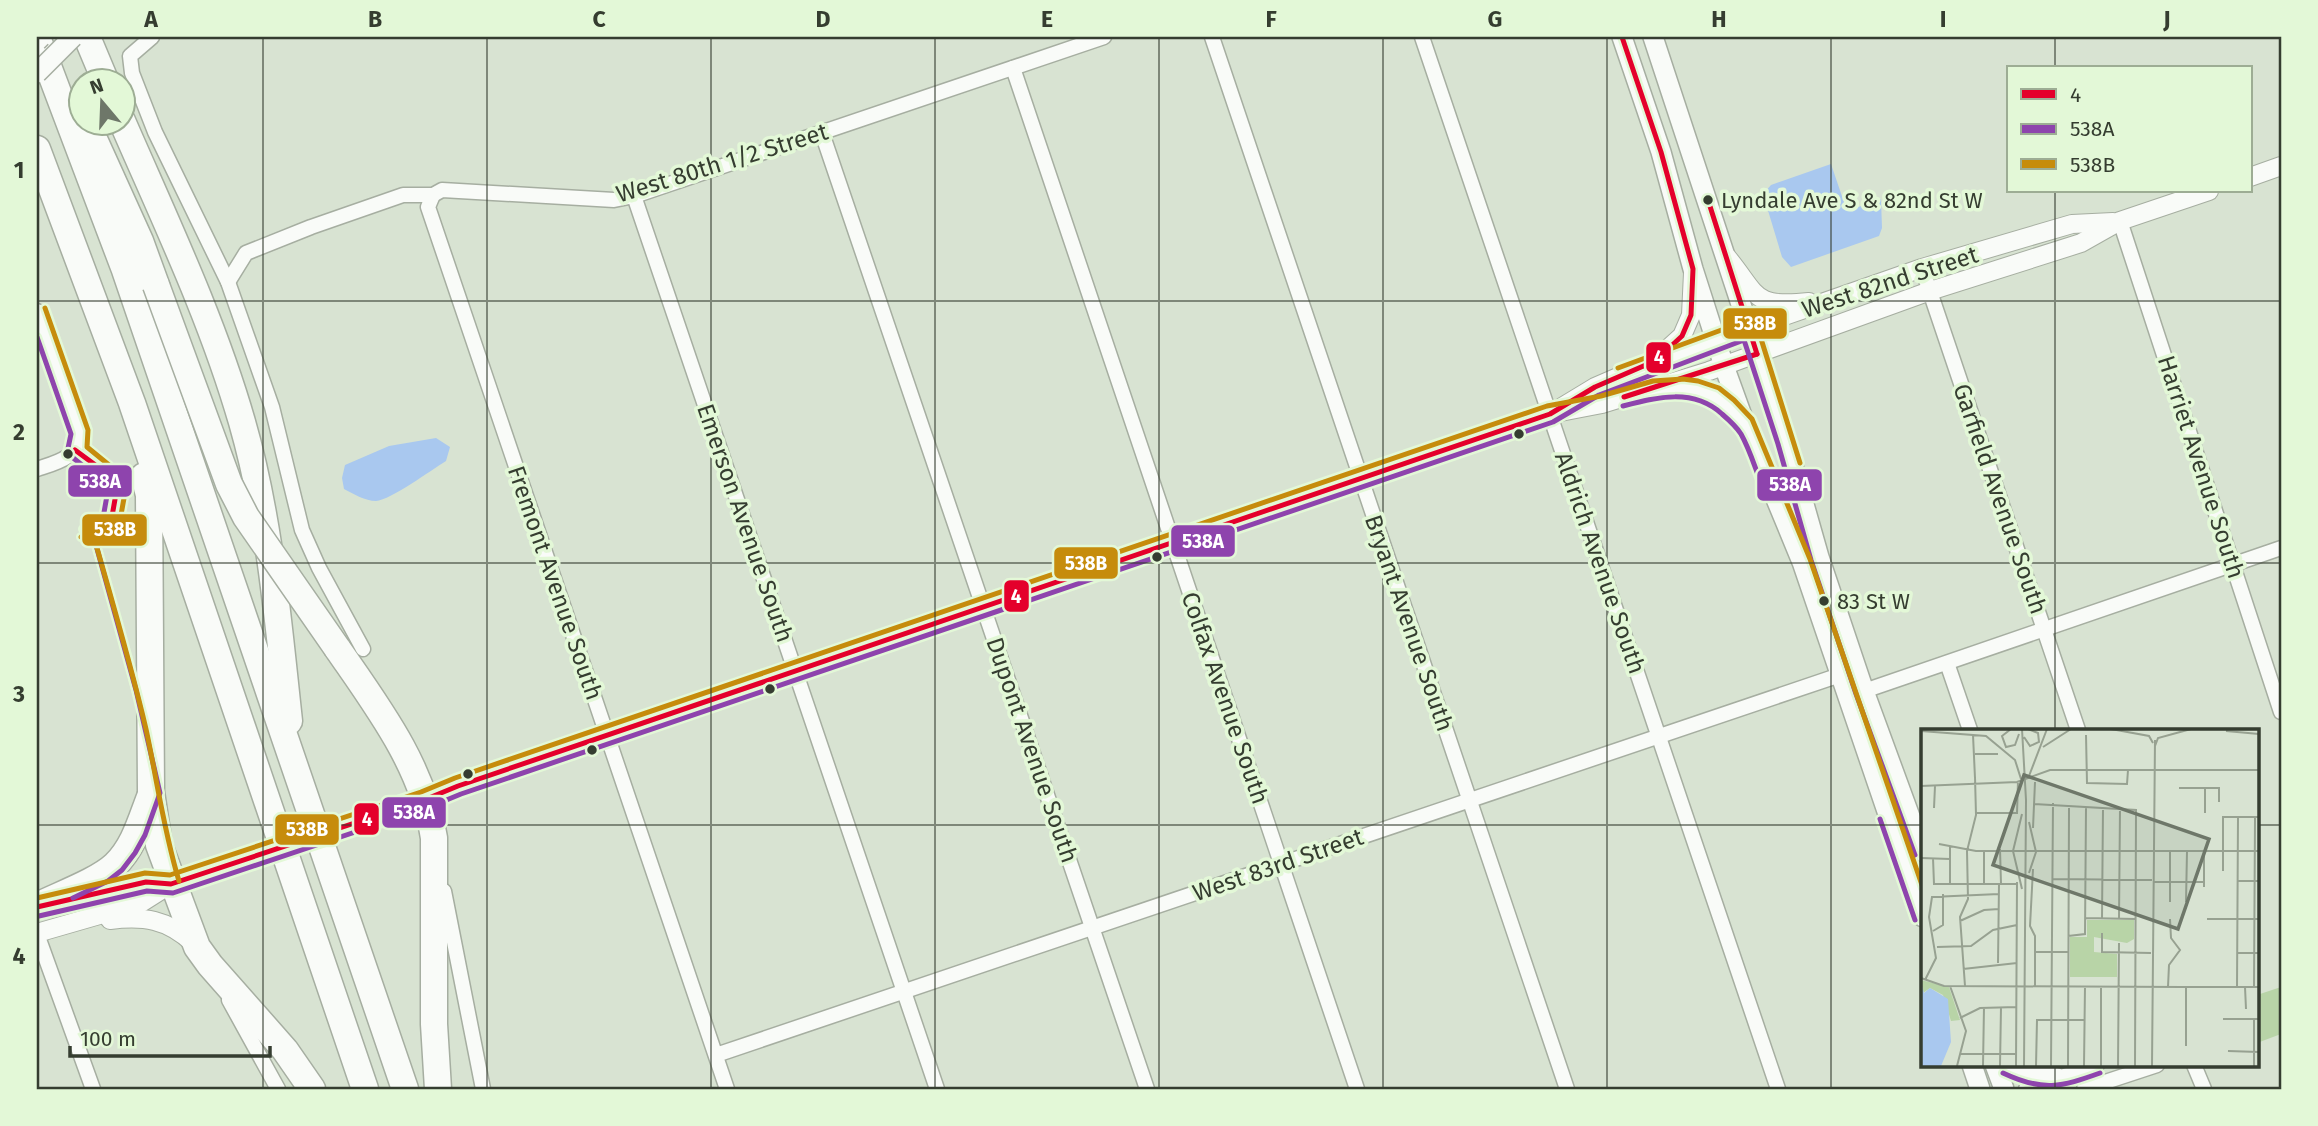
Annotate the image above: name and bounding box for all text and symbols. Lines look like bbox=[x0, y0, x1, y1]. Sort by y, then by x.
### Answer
text: A bbox=[143, 5, 158, 33]
text: B bbox=[368, 5, 382, 33]
text: C bbox=[592, 5, 606, 33]
text: D bbox=[816, 5, 831, 33]
text: E bbox=[1041, 5, 1053, 33]
text: F bbox=[1265, 5, 1277, 33]
text: G bbox=[1488, 5, 1502, 33]
text: H bbox=[1711, 5, 1727, 33]
text: I bbox=[1940, 5, 1946, 33]
text: J bbox=[2162, 5, 2171, 33]
north arrow bbox=[66, 66, 136, 136]
legend bbox=[2007, 66, 2252, 192]
text: N bbox=[87, 73, 106, 99]
text: 4 bbox=[2070, 82, 2081, 108]
text: 538A bbox=[2070, 116, 2114, 142]
street label: West 80th 1/2 Street bbox=[613, 117, 832, 209]
text: 538B bbox=[2070, 152, 2115, 178]
text: 1 bbox=[14, 156, 24, 184]
place label: Lyndale Ave S & 82nd St W bbox=[1721, 187, 1983, 214]
marker: Lyndale Ave S & 82nd St W bbox=[1701, 193, 1715, 207]
street label: West 82nd Street bbox=[1798, 240, 1982, 324]
line badge: 538B bbox=[1722, 307, 1788, 340]
text: 538B bbox=[1734, 312, 1777, 335]
line badge: 4 bbox=[1645, 341, 1672, 374]
text: 4 bbox=[1654, 346, 1665, 369]
street label: Harriet Avenue South bbox=[2152, 352, 2250, 582]
street label: Garfield Avenue South bbox=[1947, 380, 2053, 618]
street label: Emerson Avenue South bbox=[691, 400, 799, 646]
text: 2 bbox=[13, 418, 25, 446]
unlabelled marker bbox=[1512, 427, 1526, 441]
unlabelled marker bbox=[61, 447, 75, 461]
street label: Aldrich Avenue South bbox=[1549, 448, 1651, 678]
street label: Fremont Avenue South bbox=[502, 462, 608, 704]
line badge: 538A bbox=[67, 464, 133, 498]
line badge: 538A bbox=[1756, 468, 1823, 502]
text: 538A bbox=[79, 470, 122, 493]
text: 538A bbox=[1769, 473, 1812, 496]
street label: Bryant Avenue South bbox=[1359, 511, 1459, 735]
line badge: 538B bbox=[81, 513, 148, 547]
text: 538B bbox=[94, 518, 137, 541]
line badge: 538A bbox=[1170, 524, 1236, 558]
text: 538A bbox=[1182, 530, 1225, 553]
line badge: 538B bbox=[1053, 546, 1119, 580]
unlabelled marker bbox=[1150, 550, 1164, 564]
text: 538B bbox=[1065, 552, 1108, 575]
line badge: 4 bbox=[1003, 579, 1030, 613]
text: 4 bbox=[1011, 585, 1022, 608]
street label: Colfax Avenue South bbox=[1176, 588, 1274, 808]
place label: 83 St W bbox=[1837, 588, 1910, 615]
marker: 83 St W bbox=[1817, 594, 1831, 608]
street label: Dupont Avenue South bbox=[980, 634, 1084, 866]
text: 3 bbox=[12, 680, 25, 708]
unlabelled marker bbox=[763, 682, 777, 696]
inset map bbox=[1921, 729, 2258, 1066]
unlabelled marker bbox=[585, 743, 599, 757]
unlabelled marker bbox=[461, 767, 475, 781]
line badge: 538A bbox=[381, 796, 447, 829]
text: 538A bbox=[393, 801, 436, 824]
line badge: 4 bbox=[353, 802, 380, 836]
text: 4 bbox=[362, 808, 373, 831]
line badge: 538B bbox=[274, 813, 340, 846]
text: 538B bbox=[286, 818, 329, 841]
street label: West 83rd Street bbox=[1189, 823, 1367, 907]
text: 4 bbox=[13, 942, 26, 970]
scale bar bbox=[70, 1014, 270, 1058]
text: 100 m bbox=[80, 1026, 136, 1052]

